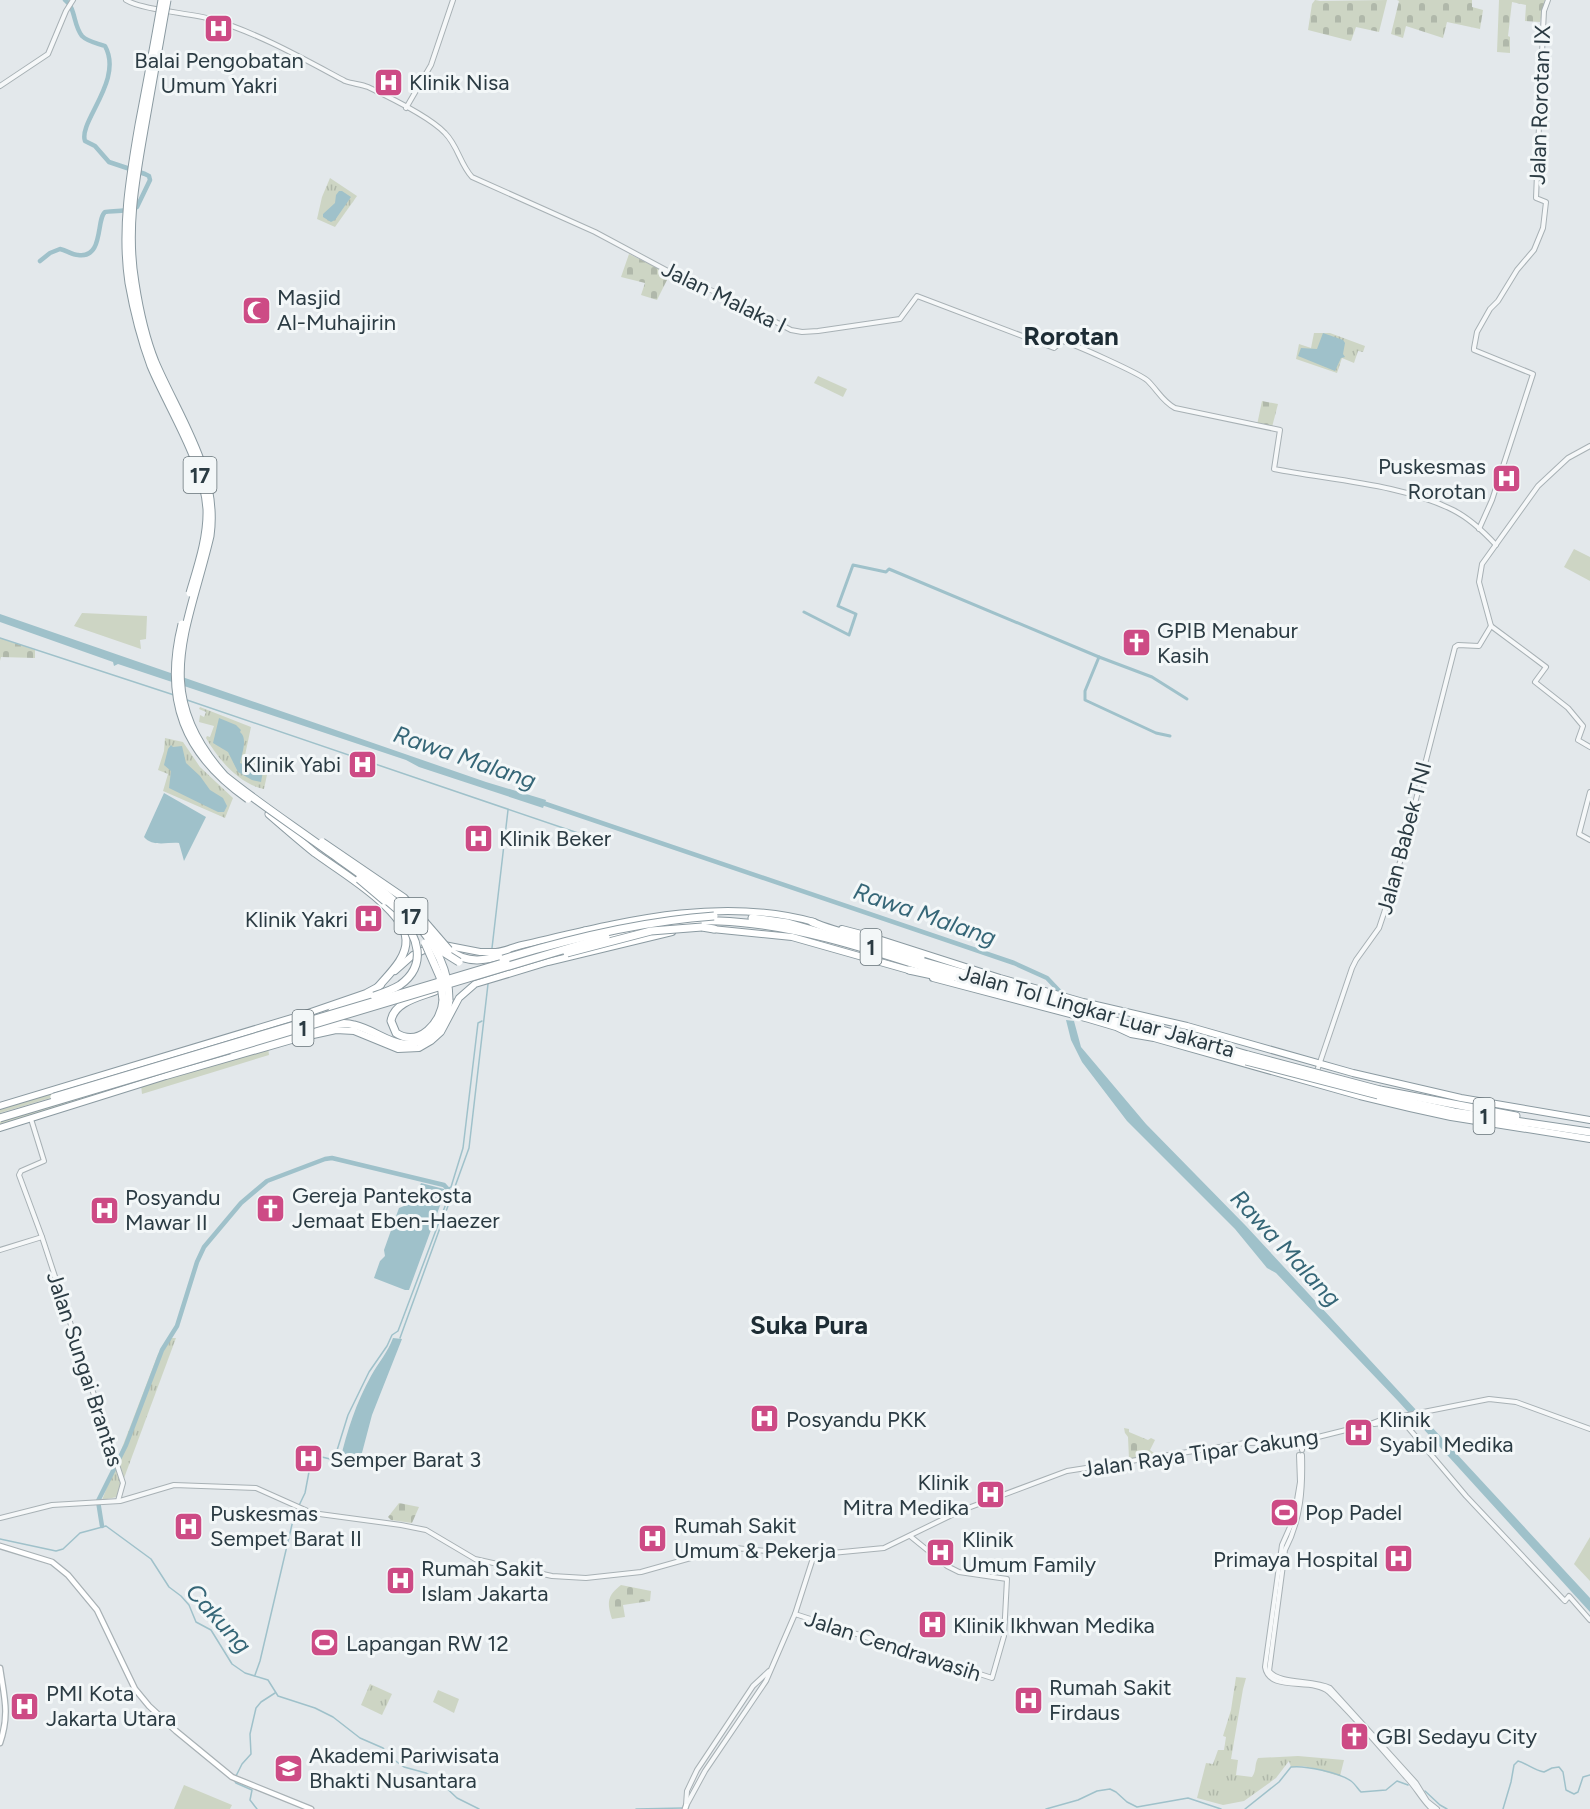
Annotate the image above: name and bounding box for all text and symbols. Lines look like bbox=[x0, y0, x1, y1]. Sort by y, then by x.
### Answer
hospital icon: Balai Pengobatan Umum Yakri bbox=[203, 12, 235, 44]
street label: Jalan Rorotan IX bbox=[1524, 24, 1556, 185]
place label: Balai Pengobatan Umum Yakri bbox=[134, 47, 304, 99]
hospital icon: Klinik Nisa bbox=[372, 66, 404, 98]
place label: Klinik Nisa bbox=[409, 69, 509, 96]
street label: Jalan Malaka I bbox=[657, 255, 791, 339]
place label: Masjid Al-Muhajirin bbox=[277, 284, 396, 336]
mosque icon: Masjid Al-Muhajirin bbox=[240, 294, 272, 326]
district label: Rorotan bbox=[1023, 320, 1119, 352]
place label: Puskesmas Rorotan bbox=[1378, 453, 1486, 505]
road number: 17 bbox=[184, 457, 216, 493]
hospital icon: Puskesmas Rorotan bbox=[1491, 463, 1523, 495]
place label: GPIB Menabur Kasih bbox=[1157, 617, 1299, 669]
church icon: GPIB Menabur Kasih bbox=[1120, 627, 1152, 659]
water label: Rawa Malang bbox=[390, 719, 540, 795]
hospital icon: Klinik Yabi bbox=[346, 748, 378, 780]
place label: Klinik Yabi bbox=[243, 751, 341, 778]
street label: Jalan Babek TNI bbox=[1371, 759, 1437, 917]
hospital icon: Klinik Beker bbox=[462, 822, 494, 854]
place label: Klinik Beker bbox=[499, 825, 612, 852]
water label: Rawa Malang bbox=[850, 876, 1000, 952]
road number: 17 bbox=[394, 898, 428, 934]
hospital icon: Klinik Yakri bbox=[353, 903, 385, 935]
place label: Klinik Yakri bbox=[245, 906, 348, 933]
road number: 1 bbox=[860, 929, 882, 965]
street label: Jalan Tol Lingkar Luar Jakarta bbox=[956, 959, 1238, 1063]
road number: 1 bbox=[292, 1010, 314, 1046]
road number: 1 bbox=[1474, 1098, 1494, 1134]
place label: Gereja Pantekosta Jemaat Eben-Haezer bbox=[292, 1182, 500, 1234]
place label: Posyandu Mawar II bbox=[125, 1184, 221, 1236]
water label: Rawa Malang bbox=[1225, 1184, 1347, 1312]
church icon: Gereja Pantekosta Jemaat Eben-Haezer bbox=[255, 1192, 287, 1224]
hospital icon: Posyandu Mawar II bbox=[88, 1194, 120, 1226]
street label: Jalan Sungai Brantas bbox=[41, 1268, 129, 1470]
district label: Suka Pura bbox=[750, 1309, 868, 1341]
hospital icon: Posyandu PKK bbox=[749, 1403, 781, 1435]
place label: Posyandu PKK bbox=[786, 1406, 927, 1433]
place label: Klinik Syabil Medika bbox=[1379, 1406, 1514, 1458]
hospital icon: Klinik Syabil Medika bbox=[1342, 1416, 1374, 1448]
street label: Jalan Raya Tipar Cakung bbox=[1080, 1423, 1320, 1483]
hospital icon: Semper Barat 3 bbox=[293, 1443, 325, 1475]
place label: Semper Barat 3 bbox=[330, 1446, 481, 1473]
place label: Klinik Mitra Medika bbox=[843, 1469, 969, 1521]
hospital icon: Klinik Mitra Medika bbox=[974, 1479, 1006, 1511]
sports icon: Pop Padel bbox=[1268, 1496, 1300, 1528]
place label: Pop Padel bbox=[1305, 1499, 1402, 1526]
place label: Puskesmas Sempet Barat II bbox=[210, 1500, 362, 1552]
hospital icon: Puskesmas Sempet Barat II bbox=[173, 1510, 205, 1542]
place label: Rumah Sakit Umum & Pekerja bbox=[674, 1512, 836, 1564]
hospital icon: Rumah Sakit Umum & Pekerja bbox=[637, 1522, 669, 1554]
place label: Klinik Umum Family bbox=[962, 1526, 1096, 1578]
hospital icon: Klinik Umum Family bbox=[925, 1536, 957, 1568]
hospital icon: Primaya Hospital bbox=[1383, 1543, 1415, 1575]
place label: Primaya Hospital bbox=[1213, 1546, 1378, 1573]
place label: Rumah Sakit Islam Jakarta bbox=[421, 1555, 549, 1607]
hospital icon: Rumah Sakit Islam Jakarta bbox=[384, 1565, 416, 1597]
water label: Cakung bbox=[180, 1577, 258, 1659]
street label: Jalan Cendrawasih bbox=[801, 1605, 985, 1687]
hospital icon: Klinik Ikhwan Medika bbox=[916, 1609, 948, 1641]
place label: Klinik Ikhwan Medika bbox=[953, 1612, 1155, 1639]
sports icon: Lapangan RW 12 bbox=[309, 1627, 341, 1659]
place label: Lapangan RW 12 bbox=[346, 1630, 509, 1657]
place label: Rumah Sakit Firdaus bbox=[1049, 1674, 1172, 1726]
place label: PMI Kota Jakarta Utara bbox=[46, 1680, 176, 1732]
hospital icon: Rumah Sakit Firdaus bbox=[1012, 1684, 1044, 1716]
hospital icon: PMI Kota Jakarta Utara bbox=[9, 1690, 41, 1722]
church icon: GBI Sedayu City bbox=[1339, 1720, 1371, 1752]
place label: GBI Sedayu City bbox=[1376, 1723, 1538, 1750]
place label: Akademi Pariwisata Bhakti Nusantara bbox=[309, 1742, 499, 1794]
school or university icon: Akademi Pariwisata Bhakti Nusantara bbox=[272, 1752, 304, 1784]

